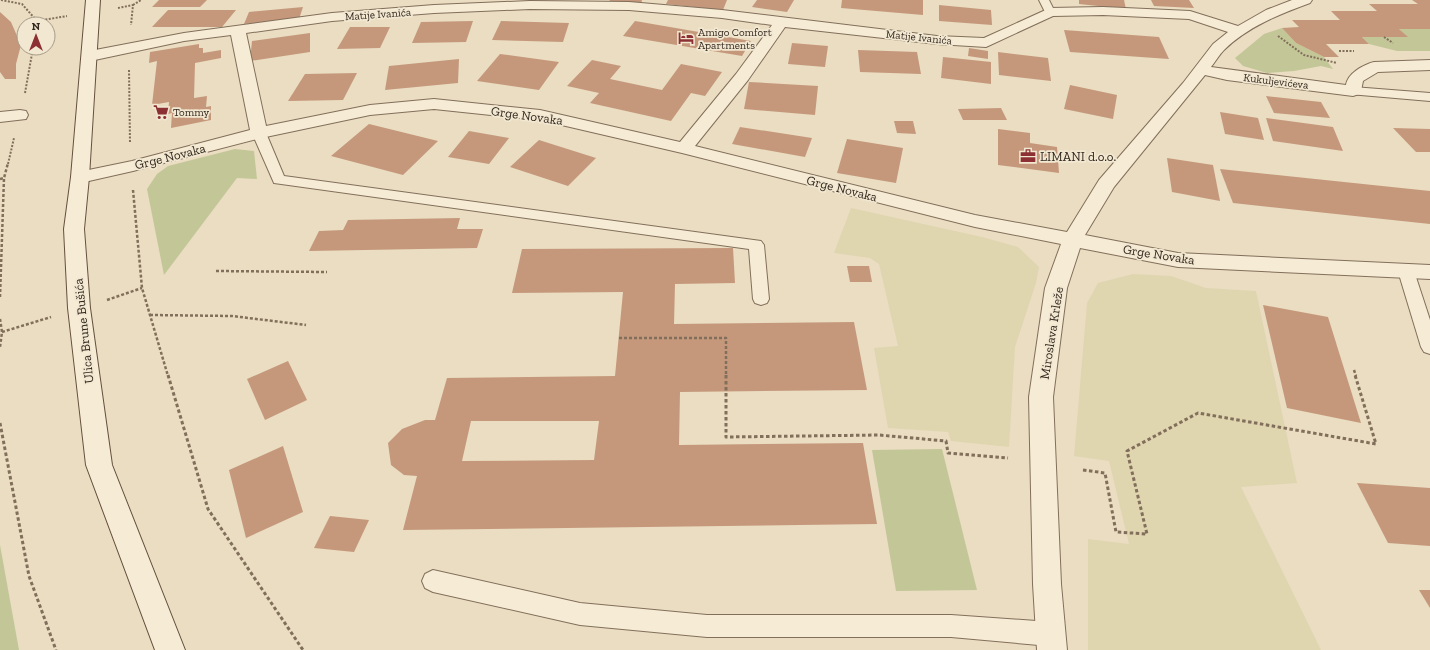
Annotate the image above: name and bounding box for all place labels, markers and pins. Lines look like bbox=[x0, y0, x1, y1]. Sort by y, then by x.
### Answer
place label: Amigo Comfort Apartments bbox=[698, 26, 773, 52]
hotel icon: Amigo Comfort Apartments bbox=[677, 29, 695, 47]
supermarket icon: Tommy bbox=[152, 103, 170, 121]
place label: Tommy bbox=[173, 106, 209, 119]
office icon: LIMANI d.o.o. bbox=[1019, 147, 1037, 165]
place label: LIMANI d.o.o. bbox=[1040, 149, 1116, 164]

